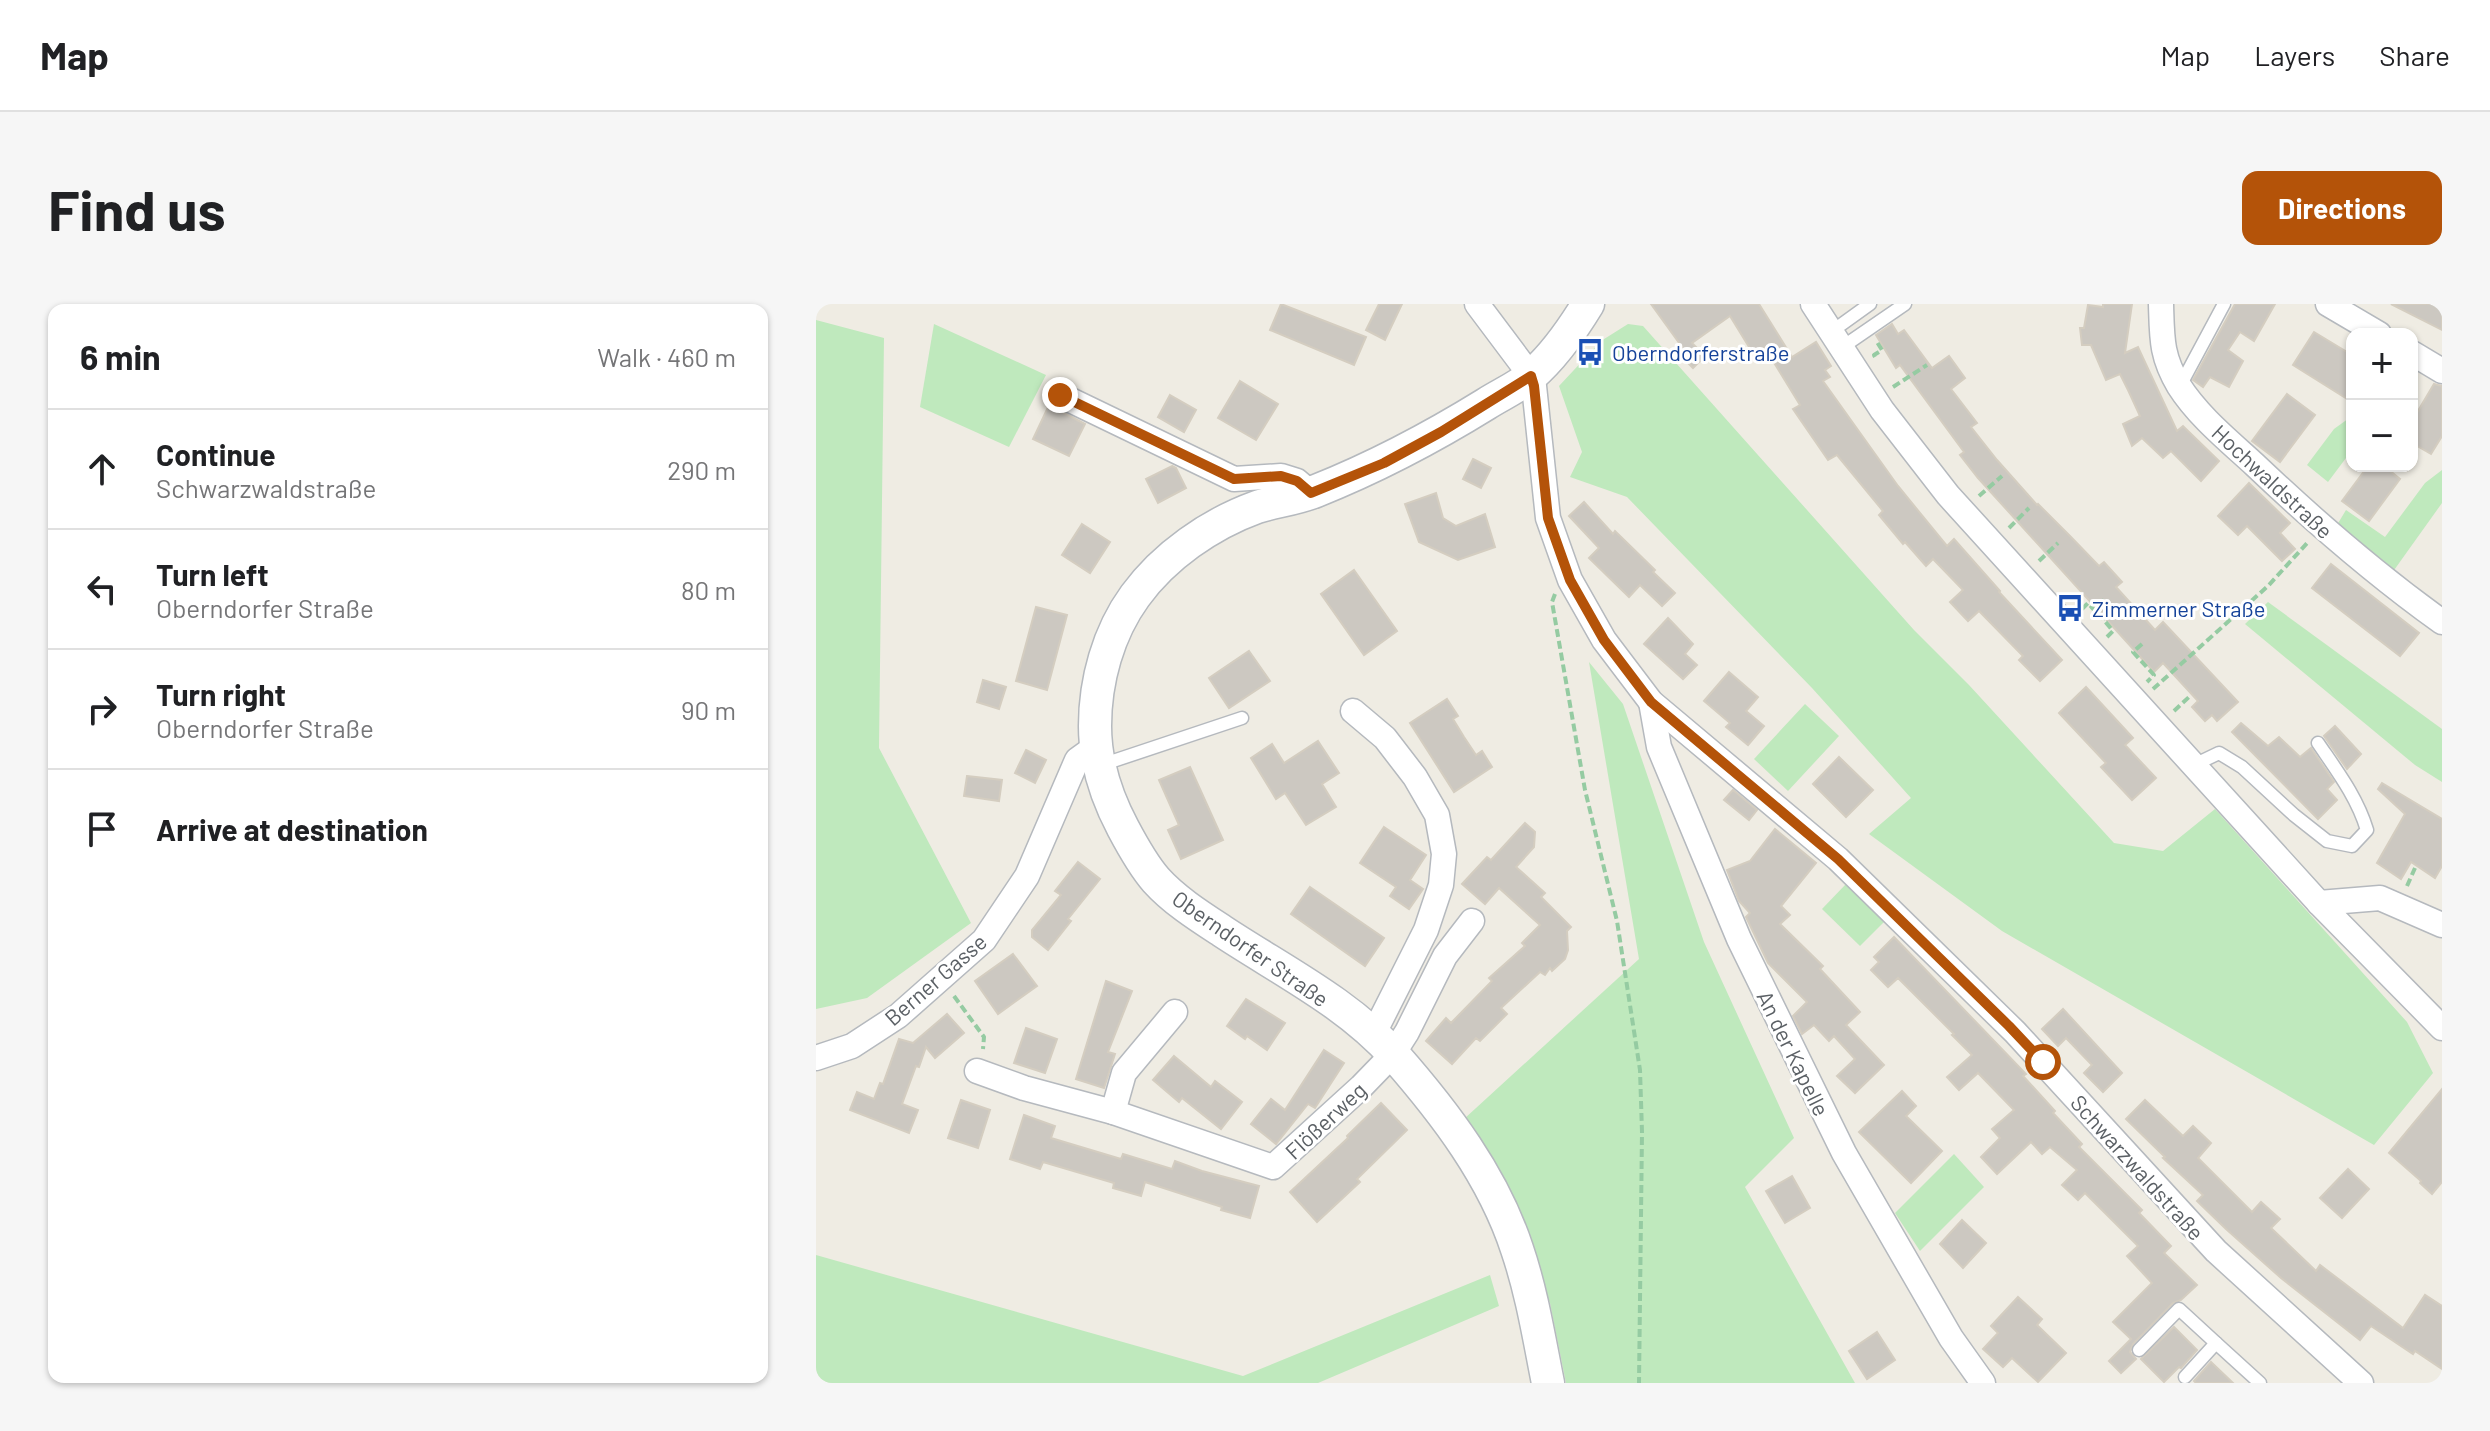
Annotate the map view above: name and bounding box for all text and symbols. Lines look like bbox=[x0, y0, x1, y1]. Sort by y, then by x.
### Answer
text: Map bbox=[40, 32, 109, 78]
text: Map bbox=[2160, 38, 2210, 72]
text: Layers bbox=[2254, 38, 2335, 72]
text: Share bbox=[2379, 38, 2450, 72]
button: Directions bbox=[2242, 171, 2442, 245]
text: Find us bbox=[48, 175, 226, 242]
map controls bbox=[2346, 328, 2418, 472]
button: + bbox=[2346, 328, 2418, 400]
text: 6 min bbox=[80, 336, 161, 377]
bus stop icon: Oberndorferstraße bbox=[1575, 337, 1605, 367]
place label: Oberndorferstraße bbox=[1612, 339, 1790, 365]
text: Walk · 460 m bbox=[597, 341, 736, 372]
route end bbox=[1042, 377, 1078, 413]
button: − bbox=[2346, 400, 2418, 472]
street label: Hochwaldstraße bbox=[2207, 419, 2339, 543]
text: Continue bbox=[156, 436, 276, 472]
icon: ahead bbox=[80, 447, 124, 491]
text: 290 m bbox=[667, 454, 736, 485]
text: Schwarzwaldstraße bbox=[156, 472, 376, 503]
text: Turn left bbox=[156, 556, 269, 592]
icon: left bbox=[80, 567, 124, 611]
text: 80 m bbox=[681, 574, 736, 605]
text: Oberndorfer Straße bbox=[156, 592, 374, 623]
bus stop icon: Zimmerner Straße bbox=[2055, 593, 2085, 623]
place label: Zimmerner Straße bbox=[2092, 595, 2266, 621]
text: Turn right bbox=[156, 676, 286, 712]
icon: right bbox=[80, 687, 124, 731]
text: 90 m bbox=[681, 694, 736, 725]
text: Oberndorfer Straße bbox=[156, 712, 374, 743]
icon: arrive bbox=[80, 807, 124, 851]
text: Arrive at destination bbox=[156, 811, 428, 847]
street label: Oberndorfer Straße bbox=[1168, 885, 1334, 1011]
street label: Berner Gasse bbox=[879, 928, 991, 1030]
street label: An der Kapelle bbox=[1753, 986, 1835, 1120]
route start bbox=[2025, 1044, 2061, 1080]
street label: Flößerweg bbox=[1279, 1076, 1371, 1164]
street label: Schwarzwaldstraße bbox=[2066, 1089, 2210, 1245]

